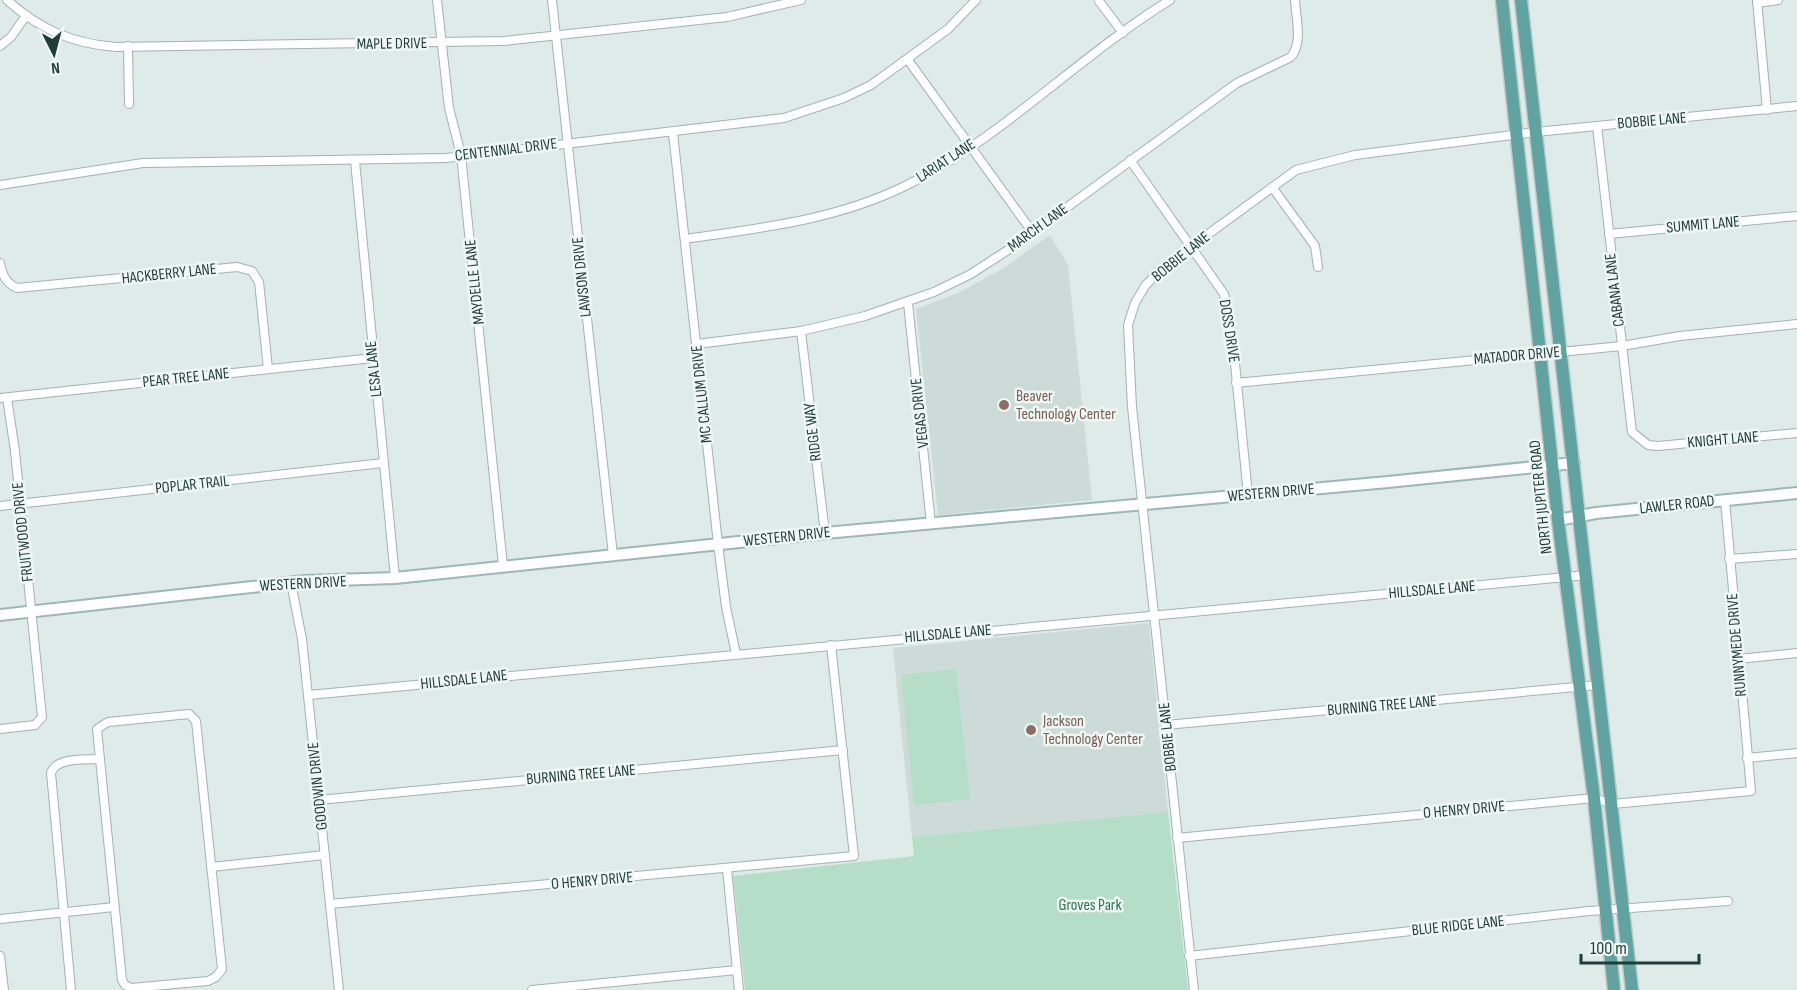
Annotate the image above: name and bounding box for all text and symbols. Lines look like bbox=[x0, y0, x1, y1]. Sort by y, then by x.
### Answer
north arrow bbox=[24, 24, 84, 84]
street label: MAPLE DRIVE bbox=[357, 34, 427, 54]
text: N bbox=[50, 58, 61, 77]
street label: BOBBIE LANE bbox=[1617, 109, 1687, 133]
street label: CENTENNIAL DRIVE bbox=[454, 134, 558, 166]
street label: LARIAT LANE bbox=[913, 135, 979, 187]
street label: MARCH LANE bbox=[1004, 200, 1072, 256]
street label: SUMMIT LANE bbox=[1665, 212, 1741, 238]
street label: BOBBIE LANE bbox=[1148, 228, 1214, 286]
street label: LAWSON DRIVE bbox=[568, 236, 596, 318]
street label: MAYDELLE LANE bbox=[461, 239, 489, 325]
street label: CABANA LANE bbox=[1601, 252, 1629, 328]
street label: HACKBERRY LANE bbox=[121, 260, 217, 288]
street label: DOSS DRIVE bbox=[1215, 298, 1243, 364]
street label: LESA LANE bbox=[362, 340, 386, 398]
street label: MATADOR DRIVE bbox=[1473, 343, 1561, 369]
street label: MC CALLUM DRIVE bbox=[687, 344, 717, 444]
street label: PEAR TREE LANE bbox=[142, 364, 230, 392]
street label: VEGAS DRIVE bbox=[907, 377, 933, 449]
place label: Beaver Technology Center bbox=[1016, 387, 1116, 424]
marker: Beaver Technology Center bbox=[997, 398, 1011, 412]
street label: RIDGE WAY bbox=[800, 401, 826, 462]
street label: KNIGHT LANE bbox=[1687, 427, 1759, 453]
street label: NORTH JUPITER ROAD bbox=[1526, 439, 1556, 555]
street label: POPLAR TRAIL bbox=[154, 472, 230, 498]
street label: WESTERN DRIVE bbox=[1227, 480, 1315, 506]
street label: FRUITWOOD DRIVE bbox=[8, 481, 38, 583]
street label: LAWLER ROAD bbox=[1639, 492, 1716, 518]
street label: WESTERN DRIVE bbox=[743, 523, 831, 551]
street label: WESTERN DRIVE bbox=[259, 572, 347, 596]
street label: HILLSDALE LANE bbox=[1388, 577, 1476, 603]
street label: RUNNYMEDE DRIVE bbox=[1723, 593, 1751, 697]
street label: HILLSDALE LANE bbox=[904, 621, 992, 647]
street label: HILLSDALE LANE bbox=[420, 666, 508, 694]
street label: BURNING TREE LANE bbox=[1326, 692, 1438, 720]
street label: BOBBIE LANE bbox=[1155, 702, 1181, 772]
place label: Jackson Technology Center bbox=[1042, 712, 1143, 749]
marker: Jackson Technology Center bbox=[1024, 723, 1038, 737]
street label: GOODWIN DRIVE bbox=[304, 741, 332, 831]
street label: BURNING TREE LANE bbox=[525, 761, 637, 789]
street label: O HENRY DRIVE bbox=[1422, 797, 1506, 823]
street label: O HENRY DRIVE bbox=[550, 868, 634, 894]
park label: Groves Park bbox=[1058, 896, 1122, 915]
street label: BLUE RIDGE LANE bbox=[1411, 912, 1505, 940]
scale bar bbox=[1581, 927, 1700, 965]
text: 100 m bbox=[1590, 938, 1627, 959]

